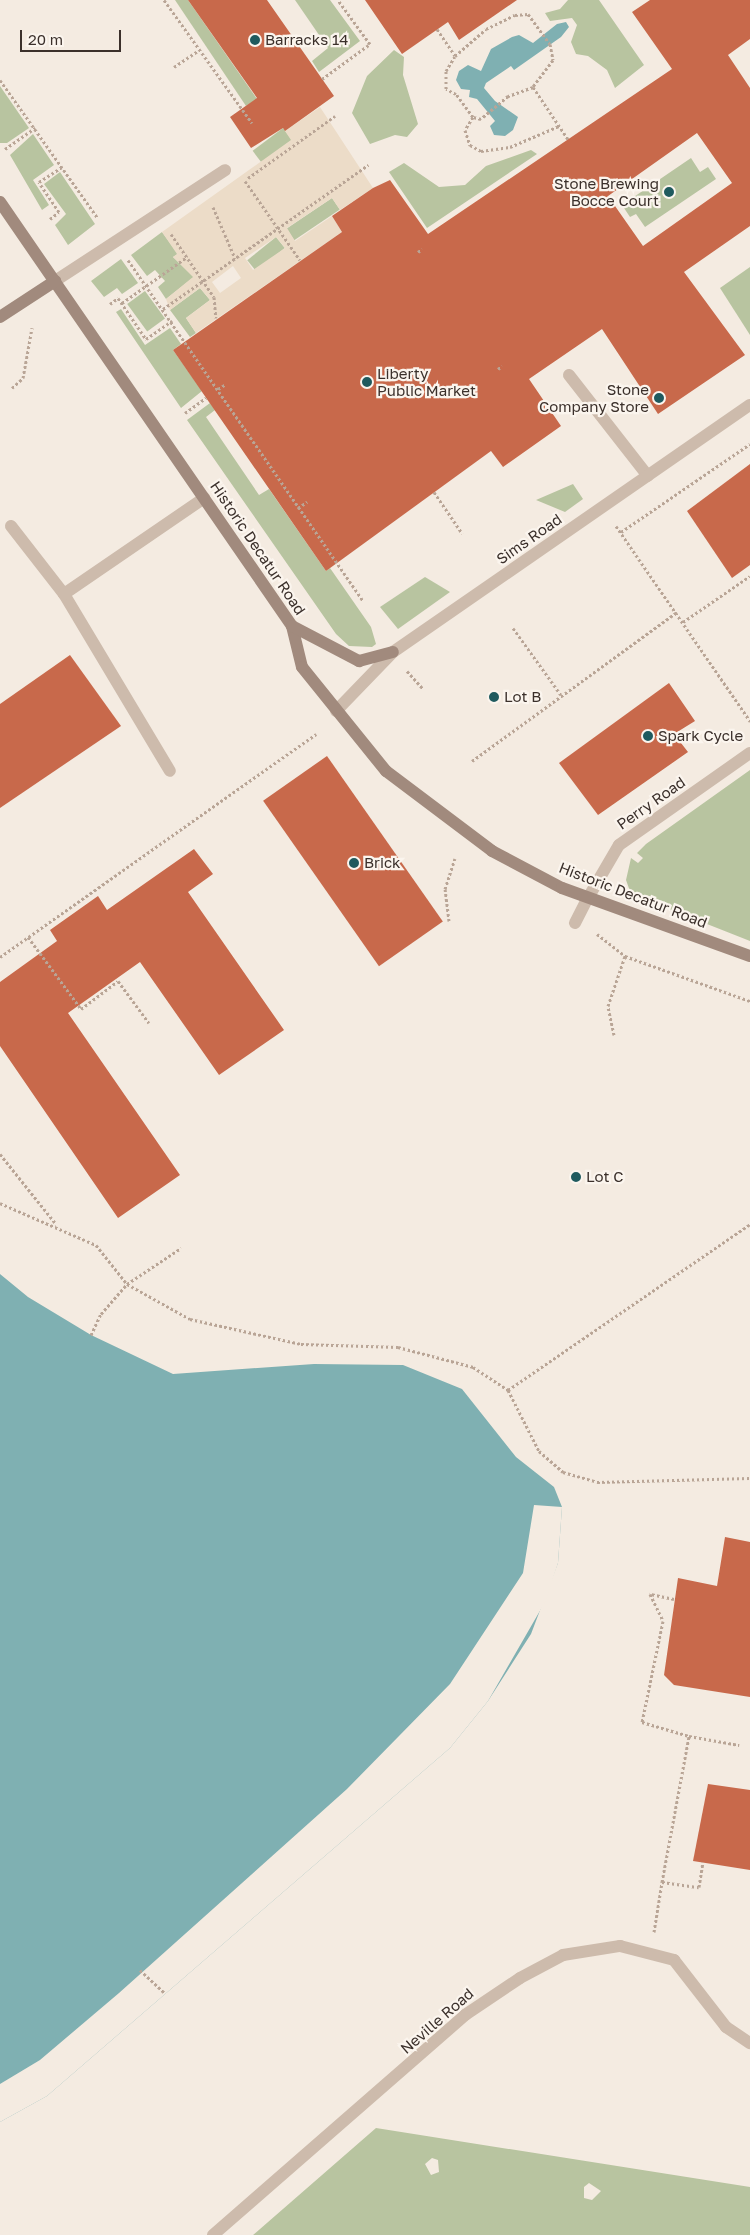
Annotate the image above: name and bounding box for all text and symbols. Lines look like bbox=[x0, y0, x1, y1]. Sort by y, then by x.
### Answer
scale bar bbox=[22, 20, 124, 52]
text: 20 m bbox=[28, 30, 63, 48]
place label: Barracks 14 bbox=[265, 31, 348, 49]
marker: Barracks 14 bbox=[249, 34, 261, 46]
place label: Stone Brewing Bocce Court bbox=[554, 174, 659, 209]
marker: Stone Brewing Bocce Court bbox=[663, 186, 675, 198]
place label: Liberty Public Market bbox=[377, 364, 476, 399]
marker: Liberty Public Market bbox=[361, 376, 373, 388]
place label: Stone Company Store bbox=[539, 380, 649, 415]
marker: Stone Company Store bbox=[653, 392, 665, 404]
street label: Historic Decatur Road bbox=[207, 478, 309, 618]
street label: Sims Road bbox=[493, 510, 565, 568]
place label: Lot B bbox=[504, 688, 541, 706]
marker: Lot B bbox=[488, 691, 500, 703]
place label: Spark Cycle bbox=[658, 727, 743, 745]
marker: Spark Cycle bbox=[642, 730, 654, 742]
street label: Perry Road bbox=[613, 773, 689, 833]
place label: Brick bbox=[364, 854, 401, 872]
marker: Brick bbox=[348, 857, 360, 869]
street label: Historic Decatur Road bbox=[556, 858, 710, 932]
place label: Lot C bbox=[586, 1168, 623, 1186]
marker: Lot C bbox=[570, 1171, 582, 1183]
street label: Neville Road bbox=[397, 1984, 477, 2058]

